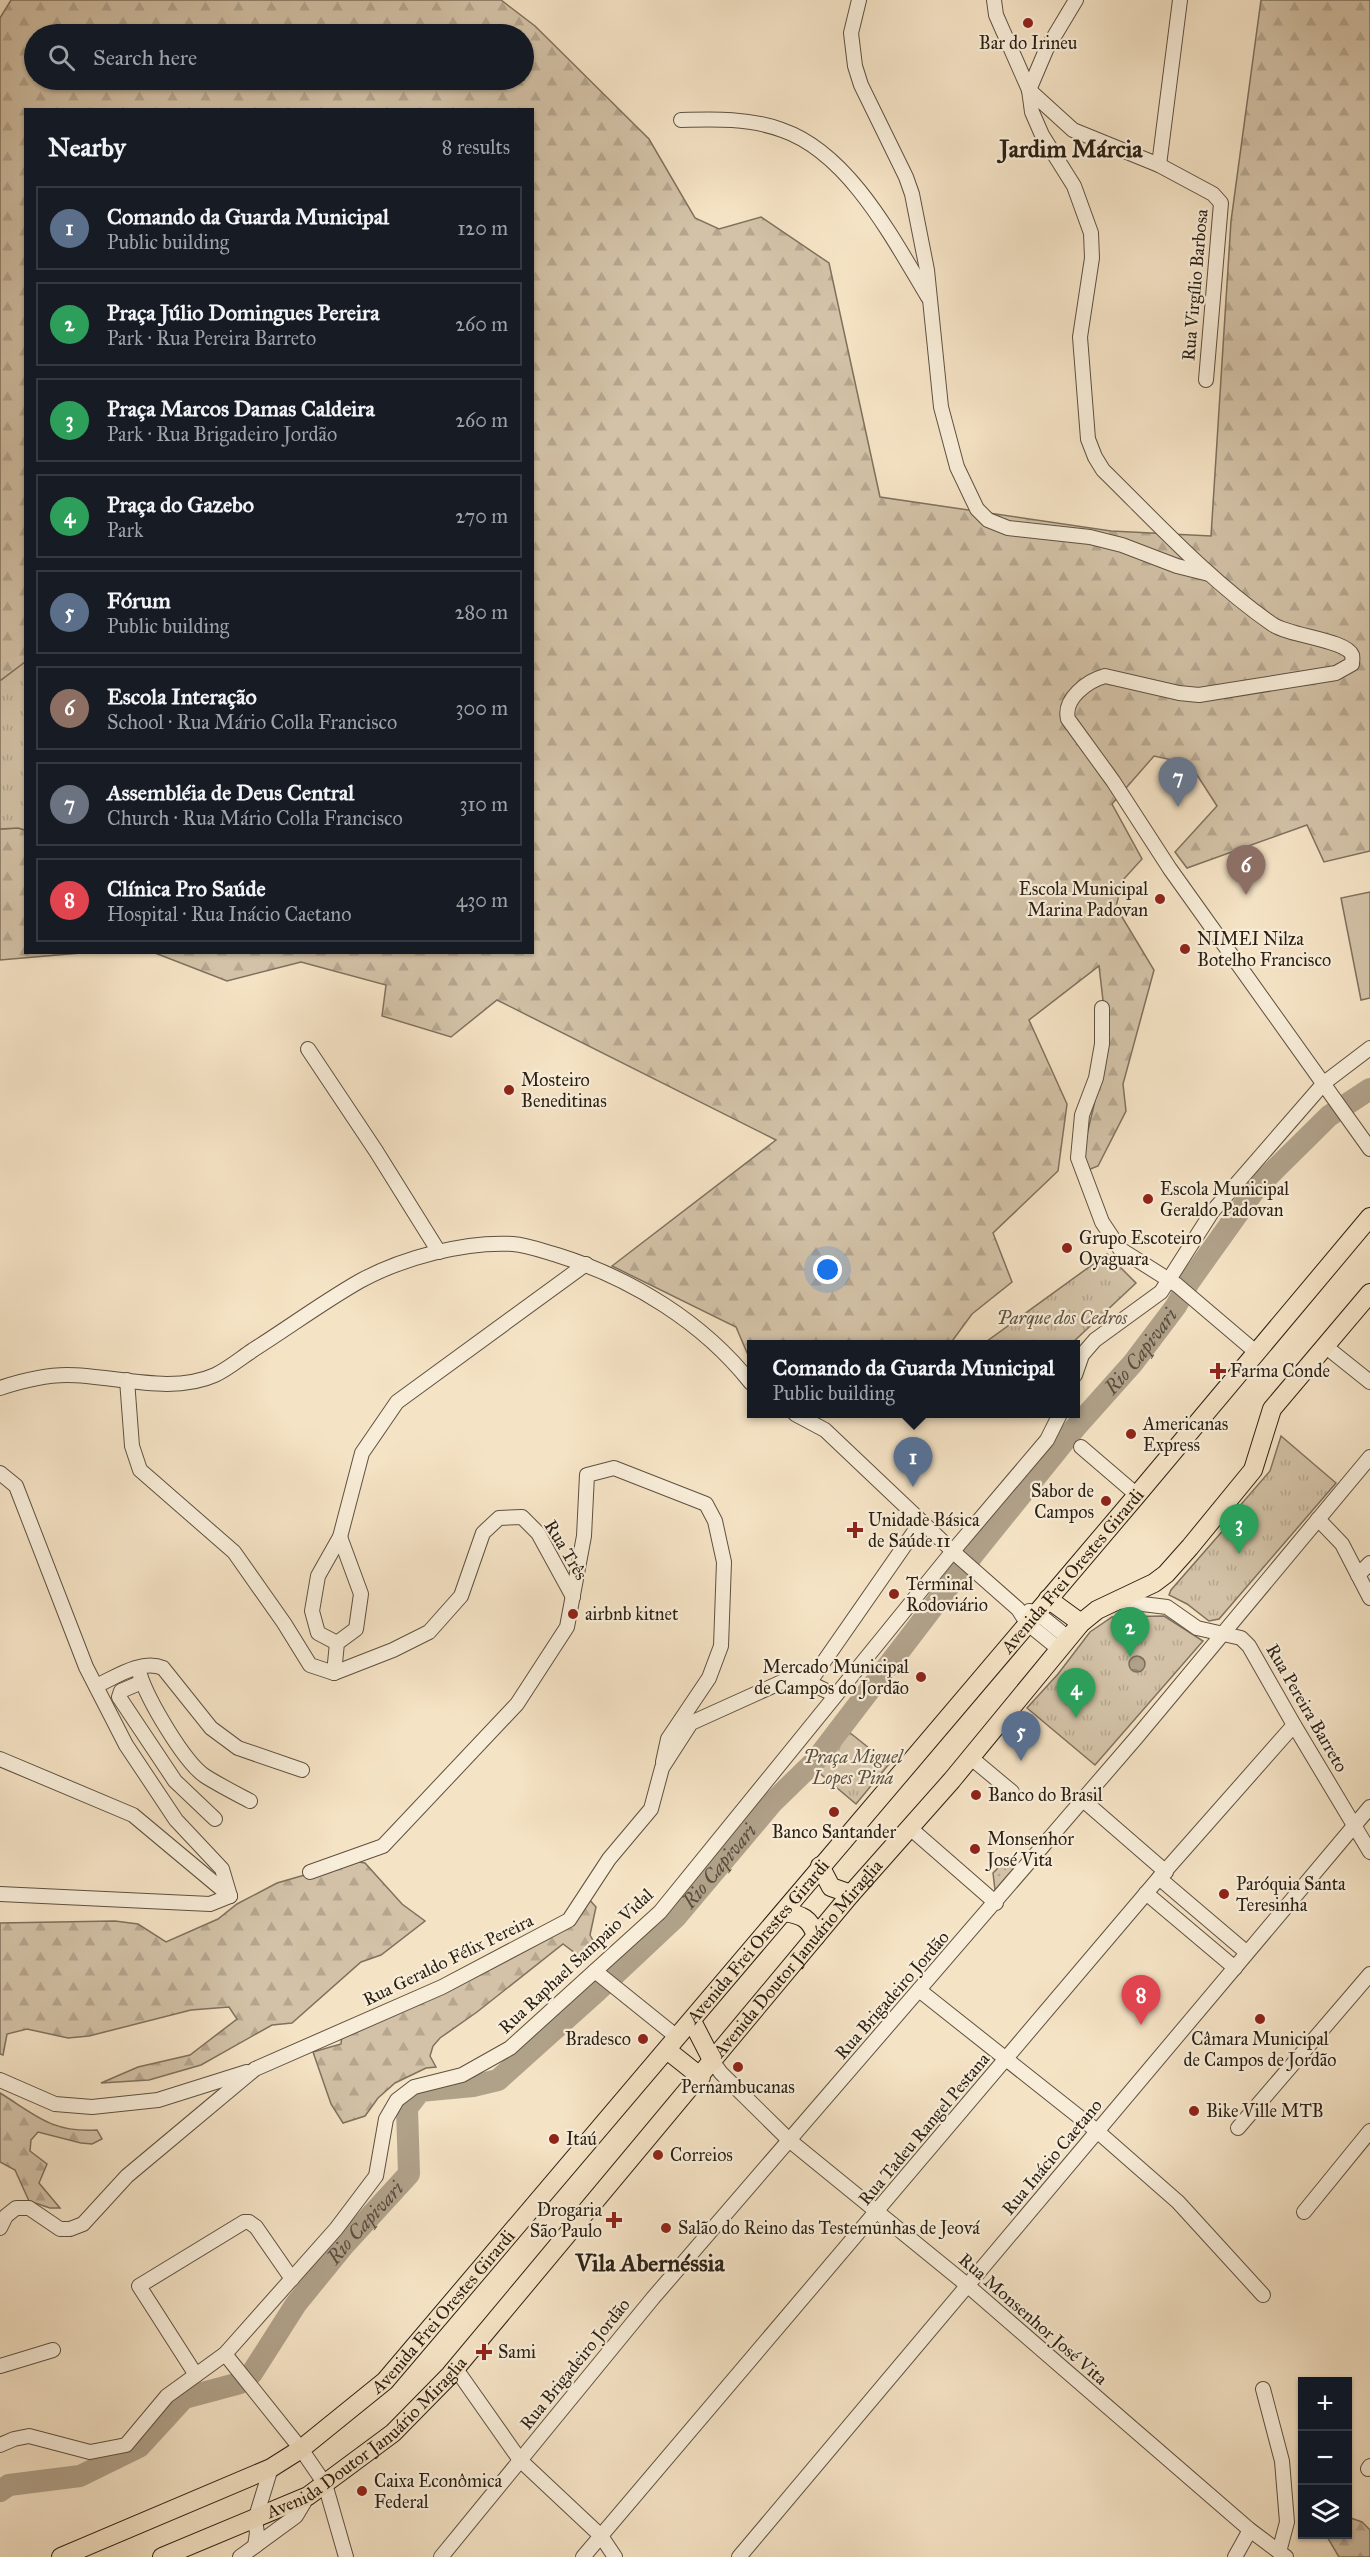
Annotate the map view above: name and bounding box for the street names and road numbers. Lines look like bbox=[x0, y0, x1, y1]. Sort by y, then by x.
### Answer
street label: Rua Virgílio Barbosa bbox=[1177, 208, 1214, 362]
street label: Avenida Frei Orestes Girardi bbox=[996, 1484, 1148, 1659]
street label: Rua Três bbox=[540, 1516, 592, 1584]
street label: Rua Pereira Barreto bbox=[1261, 1640, 1353, 1776]
street label: Avenida Frei Orestes Girardi bbox=[681, 1855, 834, 2029]
street label: Avenida Doutor Januário Miraglia bbox=[708, 1855, 887, 2063]
street label: Rua Raphael Sampaio Vidal bbox=[494, 1884, 658, 2038]
street label: Rua Geraldo Félix Pereira bbox=[359, 1909, 537, 2011]
street label: Rua Brigadeiro Jordão bbox=[830, 1926, 954, 2064]
street label: Rua Tadeu Rangel Pestana bbox=[854, 2048, 995, 2210]
street label: Rua Inácio Caetano bbox=[997, 2095, 1107, 2219]
street label: Avenida Frei Orestes Girardi bbox=[366, 2225, 519, 2399]
street label: Rua Monsenhor José Vita bbox=[954, 2248, 1112, 2391]
street label: Rua Brigadeiro Jordão bbox=[515, 2294, 636, 2435]
street label: Avenida Doutor Januário Miraglia bbox=[262, 2352, 472, 2523]

